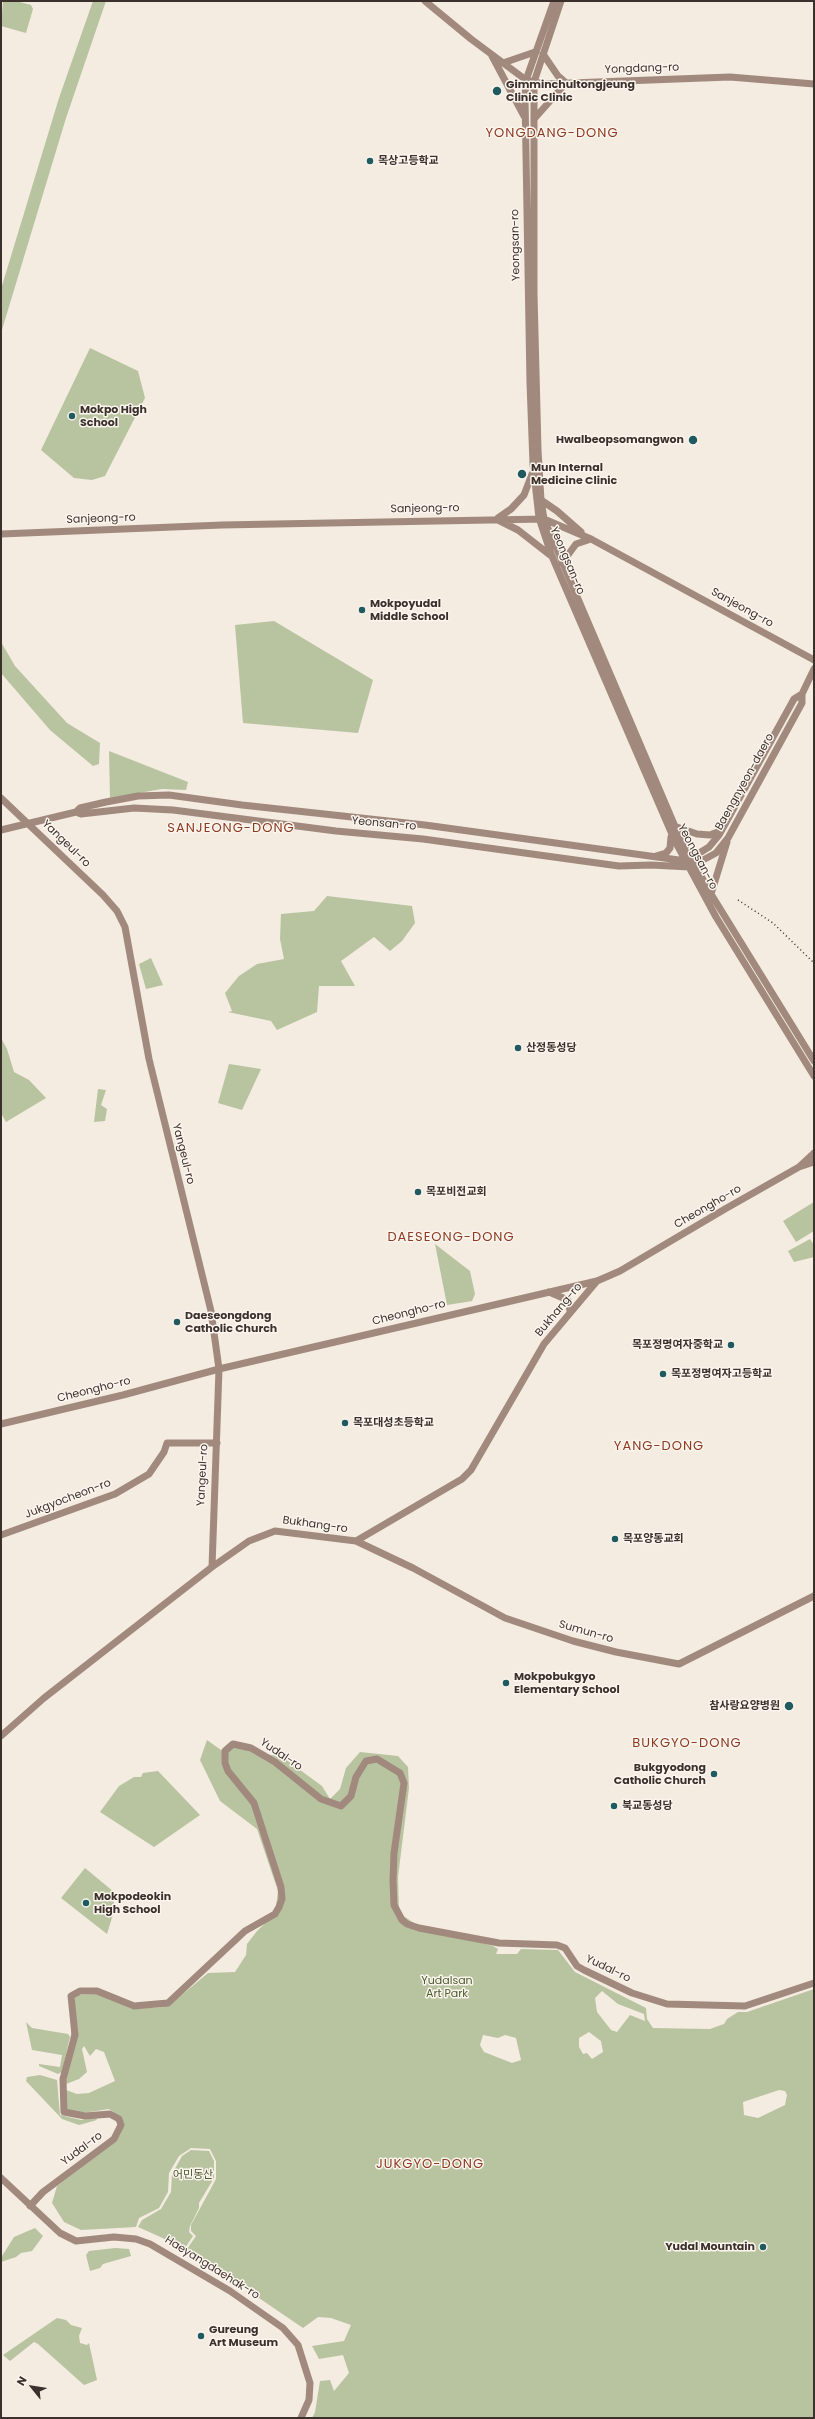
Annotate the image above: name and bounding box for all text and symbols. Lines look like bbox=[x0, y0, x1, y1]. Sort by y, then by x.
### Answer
street label: Yongdang-ro bbox=[605, 61, 679, 77]
place label: Gimminchultongjeung Clinic Clinic bbox=[506, 78, 635, 104]
marker: Gimminchultongjeung Clinic Clinic bbox=[491, 85, 503, 97]
district label: YONGDANG-DONG bbox=[485, 126, 619, 142]
place label: 목상고등학교 bbox=[378, 154, 439, 168]
marker: 목상고등학교 bbox=[365, 156, 375, 166]
street label: Yeongsan-ro bbox=[509, 209, 523, 281]
place label: Mokpo High School bbox=[80, 403, 147, 429]
marker: Mokpo High School bbox=[67, 411, 77, 421]
place label: Hwalbeopsomangwon bbox=[556, 433, 684, 447]
marker: Hwalbeopsomangwon bbox=[687, 434, 699, 446]
place label: Mun Internal Medicine Clinic bbox=[531, 461, 617, 487]
marker: Mun Internal Medicine Clinic bbox=[516, 468, 528, 480]
street label: Sanjeong-ro bbox=[390, 502, 460, 516]
street label: Sanjeong-ro bbox=[66, 511, 136, 527]
street label: Yeongsan-ro bbox=[547, 525, 587, 597]
street label: Sanjeong-ro bbox=[709, 585, 775, 631]
place label: Mokpoyudal Middle School bbox=[370, 597, 449, 623]
marker: Mokpoyudal Middle School bbox=[357, 605, 367, 615]
street label: Baengnyeon-daero bbox=[713, 731, 777, 833]
street label: Yeonsan-ro bbox=[351, 815, 417, 833]
street label: Yangeul-ro bbox=[39, 818, 93, 870]
district label: SANJEONG-DONG bbox=[167, 821, 295, 837]
street label: Yeongsan-ro bbox=[674, 822, 720, 892]
place label: 산정동성당 bbox=[526, 1041, 577, 1055]
marker: 산정동성당 bbox=[513, 1043, 523, 1053]
street label: Yangeul-ro bbox=[169, 1122, 197, 1186]
street label: Cheongho-ro bbox=[672, 1182, 744, 1232]
place label: 목포비전교회 bbox=[426, 1185, 487, 1199]
marker: 목포비전교회 bbox=[413, 1187, 423, 1197]
district label: DAESEONG-DONG bbox=[387, 1230, 515, 1246]
street label: Bukhang-ro bbox=[533, 1281, 585, 1339]
street label: Cheongho-ro bbox=[371, 1298, 447, 1328]
place label: Daeseongdong Catholic Church bbox=[185, 1309, 277, 1335]
marker: Daeseongdong Catholic Church bbox=[172, 1317, 182, 1327]
place label: 목포정명여자중학교 bbox=[632, 1338, 723, 1352]
marker: 목포정명여자중학교 bbox=[726, 1340, 736, 1350]
place label: 목포정명여자고등학교 bbox=[671, 1367, 772, 1381]
marker: 목포정명여자고등학교 bbox=[658, 1369, 668, 1379]
street label: Cheongho-ro bbox=[56, 1375, 132, 1405]
place label: 목포대성초등학교 bbox=[353, 1416, 434, 1430]
marker: 목포대성초등학교 bbox=[340, 1418, 350, 1428]
district label: YANG-DONG bbox=[614, 1439, 704, 1455]
street label: Yangeul-ro bbox=[195, 1444, 211, 1506]
street label: Jukgyocheon-ro bbox=[23, 1477, 113, 1521]
street label: Bukhang-ro bbox=[282, 1514, 348, 1536]
place label: 목포양동교회 bbox=[623, 1532, 684, 1546]
marker: 목포양동교회 bbox=[610, 1534, 620, 1544]
street label: Sumun-ro bbox=[557, 1618, 615, 1646]
place label: Mokpobukgyo Elementary School bbox=[514, 1670, 620, 1696]
marker: Mokpobukgyo Elementary School bbox=[501, 1678, 511, 1688]
place label: 참사랑요양병원 bbox=[709, 1699, 780, 1713]
marker: 참사랑요양병원 bbox=[783, 1700, 795, 1712]
street label: Yudal-ro bbox=[257, 1736, 305, 1774]
district label: BUKGYO-DONG bbox=[632, 1736, 742, 1752]
place label: Bukgyodong Catholic Church bbox=[614, 1761, 706, 1787]
marker: Bukgyodong Catholic Church bbox=[709, 1769, 719, 1779]
place label: 북교동성당 bbox=[622, 1799, 673, 1813]
marker: 북교동성당 bbox=[609, 1801, 619, 1811]
place label: Mokpodeokin High School bbox=[94, 1890, 171, 1916]
marker: Mokpodeokin High School bbox=[81, 1898, 91, 1908]
street label: Yudal-ro bbox=[583, 1952, 633, 1986]
park label: Yudalsan Art Park bbox=[421, 1974, 473, 2000]
street label: Yudal-ro bbox=[59, 2129, 105, 2169]
district label: JUKGYO-DONG bbox=[376, 2157, 484, 2173]
park label: 어민동산 bbox=[173, 2168, 213, 2182]
street label: Haeyangdaehak-ro bbox=[162, 2234, 262, 2302]
place label: Yudal Mountain bbox=[665, 2240, 755, 2254]
marker: Yudal Mountain bbox=[758, 2242, 768, 2252]
place label: Gureung Art Museum bbox=[209, 2323, 278, 2349]
marker: Gureung Art Museum bbox=[196, 2331, 206, 2341]
north arrow bbox=[12, 2367, 52, 2407]
text: N bbox=[13, 2373, 31, 2389]

